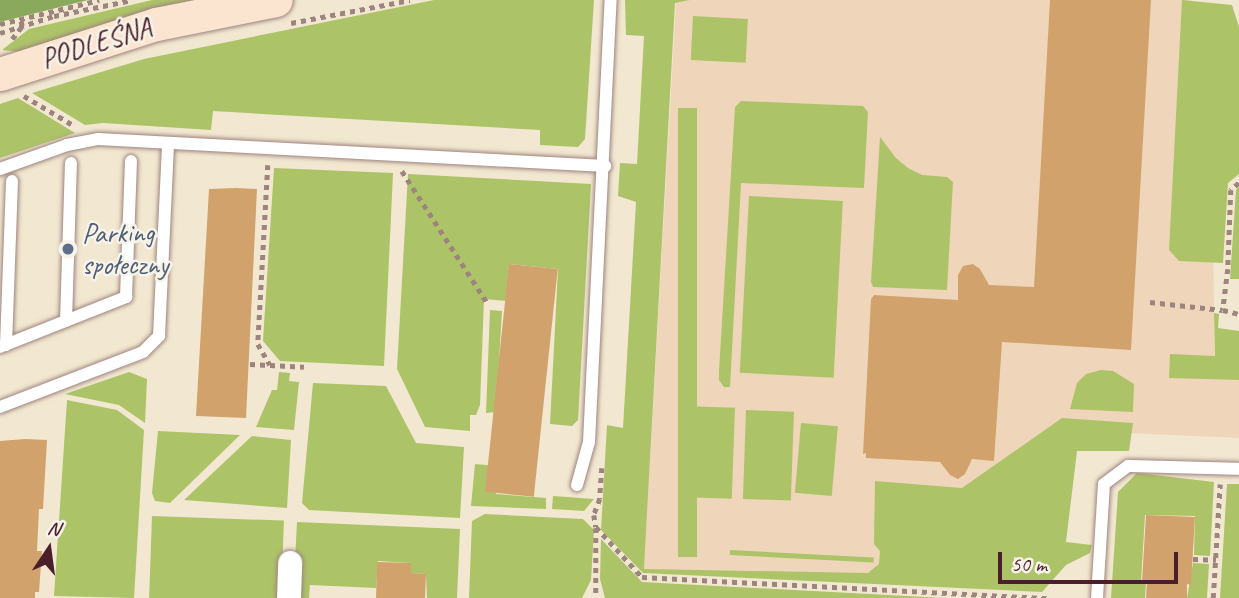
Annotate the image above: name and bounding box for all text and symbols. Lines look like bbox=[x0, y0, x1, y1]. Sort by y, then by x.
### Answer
street label: PODLEŚNA bbox=[37, 10, 155, 76]
place label: Parking społeczny bbox=[82, 216, 168, 282]
marker: Parking społeczny bbox=[60, 241, 76, 257]
north arrow bbox=[14, 514, 84, 584]
text: N bbox=[45, 516, 62, 542]
scale bar bbox=[1001, 538, 1181, 582]
text: 50 m bbox=[1011, 551, 1047, 577]

